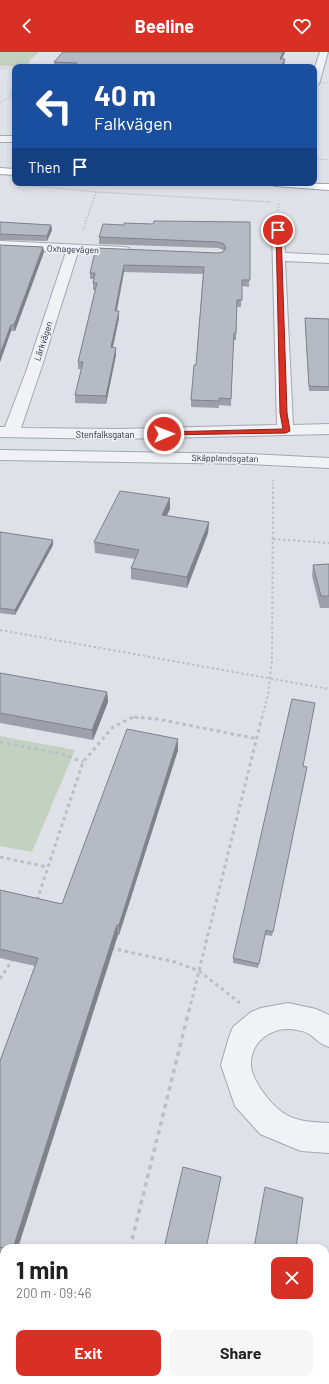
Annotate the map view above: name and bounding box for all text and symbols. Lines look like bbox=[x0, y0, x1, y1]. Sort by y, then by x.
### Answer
icon: back bbox=[16, 15, 38, 37]
text: Beeline bbox=[135, 15, 194, 37]
icon: heart bbox=[291, 15, 313, 37]
text: 40 m bbox=[94, 78, 156, 112]
icon: left bbox=[28, 80, 80, 132]
text: Falkvägen bbox=[94, 112, 172, 134]
icon: arrive bbox=[69, 156, 91, 178]
text: Then bbox=[28, 158, 61, 176]
pin bbox=[261, 213, 295, 247]
icon: arrive bbox=[267, 219, 289, 241]
street label: Oxhagevägen bbox=[47, 243, 99, 255]
street label: Lärkvägen bbox=[31, 320, 55, 362]
position arrow bbox=[143, 413, 185, 455]
street label: Stenfalksgatan bbox=[76, 429, 134, 440]
street label: Skäpplandsgatan bbox=[191, 452, 259, 464]
text: 1 min bbox=[16, 1255, 69, 1284]
button: close bbox=[271, 1257, 313, 1299]
text: 200 m · 09:46 bbox=[16, 1285, 91, 1301]
button: Exit bbox=[16, 1330, 161, 1376]
button: Share bbox=[169, 1330, 313, 1376]

